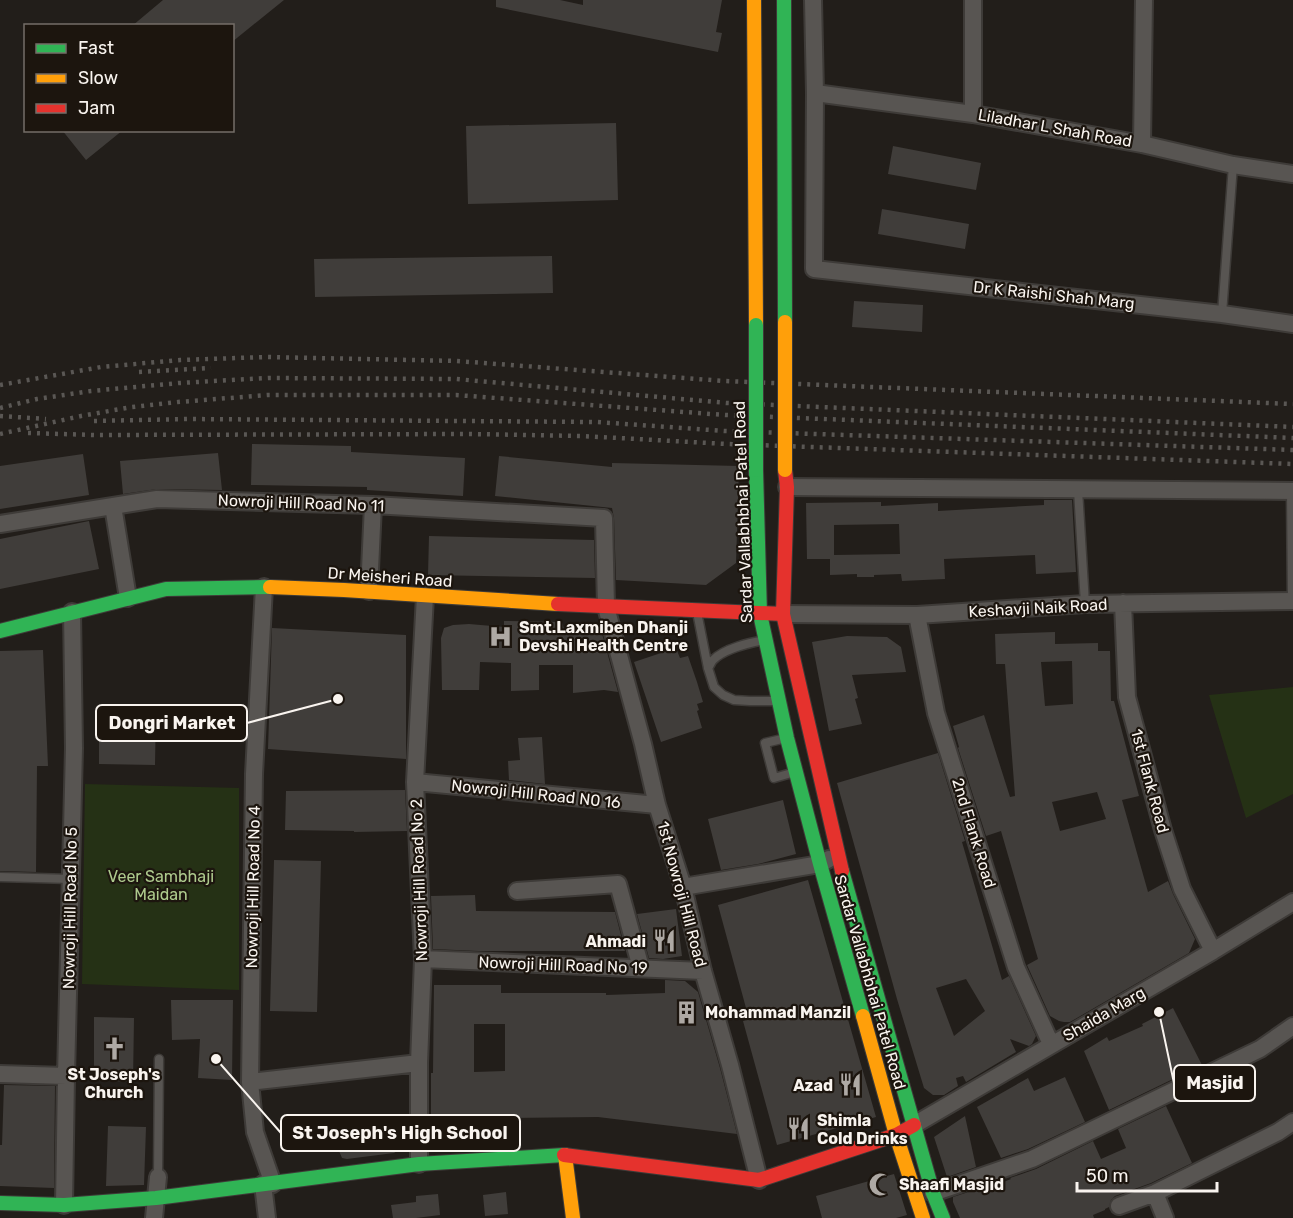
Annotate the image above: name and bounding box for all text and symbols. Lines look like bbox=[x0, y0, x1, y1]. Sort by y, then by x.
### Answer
legend bbox=[24, 24, 234, 132]
text: Fast bbox=[78, 37, 114, 59]
text: Slow bbox=[78, 67, 118, 89]
text: Jam bbox=[78, 97, 115, 119]
street label: Liladhar L Shah Road bbox=[977, 105, 1133, 151]
street label: Dr K Raishi Shah Marg bbox=[972, 277, 1136, 313]
street label: Sardar Vallabhbhai Patel Road bbox=[730, 401, 756, 623]
street label: Nowroji Hill Road No 11 bbox=[217, 491, 385, 515]
street label: Dr Meisheri Road bbox=[327, 563, 453, 591]
street label: Keshavji Naik Road bbox=[968, 595, 1108, 621]
place label: Smt.Laxmiben Dhanji Devshi Health Centre bbox=[519, 618, 688, 655]
hospital icon: Smt.Laxmiben Dhanji Devshi Health Centre bbox=[488, 623, 514, 649]
callout: Dongri Market bbox=[96, 705, 247, 741]
text: Dongri Market bbox=[109, 712, 235, 734]
street label: 1st Flank Road bbox=[1127, 727, 1173, 835]
street label: Nowroji Hill Road N0 16 bbox=[450, 776, 622, 812]
street label: 2nd Flank Road bbox=[948, 776, 1000, 890]
street label: Nowroji Hill Road No 2 bbox=[407, 799, 431, 961]
street label: Nowroji Hill Road No 4 bbox=[242, 805, 264, 969]
street label: 1st Nowroji Hill Road bbox=[653, 819, 711, 969]
street label: Nowroji Hill Road No 5 bbox=[59, 827, 81, 989]
park label: Veer Sambhaji Maidan bbox=[108, 867, 214, 904]
street label: Sardar Vallabhbhai Patel Road bbox=[830, 873, 910, 1091]
restaurant icon: Ahmadi bbox=[651, 928, 677, 954]
place label: Ahmadi bbox=[585, 932, 646, 951]
street label: Nowroji Hill Road No 19 bbox=[478, 953, 648, 977]
street label: Shaida Marg bbox=[1060, 983, 1148, 1045]
building icon: Mohammad Manzil bbox=[674, 999, 700, 1025]
place label: Mohammad Manzil bbox=[705, 1003, 851, 1022]
church icon: St Joseph's Church bbox=[101, 1036, 127, 1062]
place label: St Joseph's Church bbox=[68, 1065, 161, 1102]
callout: Masjid bbox=[1174, 1065, 1255, 1101]
restaurant icon: Azad bbox=[838, 1072, 864, 1098]
text: Masjid bbox=[1186, 1072, 1244, 1094]
place label: Azad bbox=[793, 1076, 833, 1095]
place label: Shimla Cold Drinks bbox=[817, 1111, 908, 1148]
callout: St Joseph's High School bbox=[281, 1115, 520, 1151]
restaurant icon: Shimla Cold Drinks bbox=[786, 1116, 812, 1142]
text: St Joseph's High School bbox=[292, 1122, 508, 1144]
scale bar bbox=[1077, 1155, 1216, 1193]
text: 50 m bbox=[1086, 1165, 1129, 1187]
mosque icon: Shaafi Masjid bbox=[868, 1171, 894, 1197]
place label: Shaafi Masjid bbox=[899, 1175, 1004, 1194]

